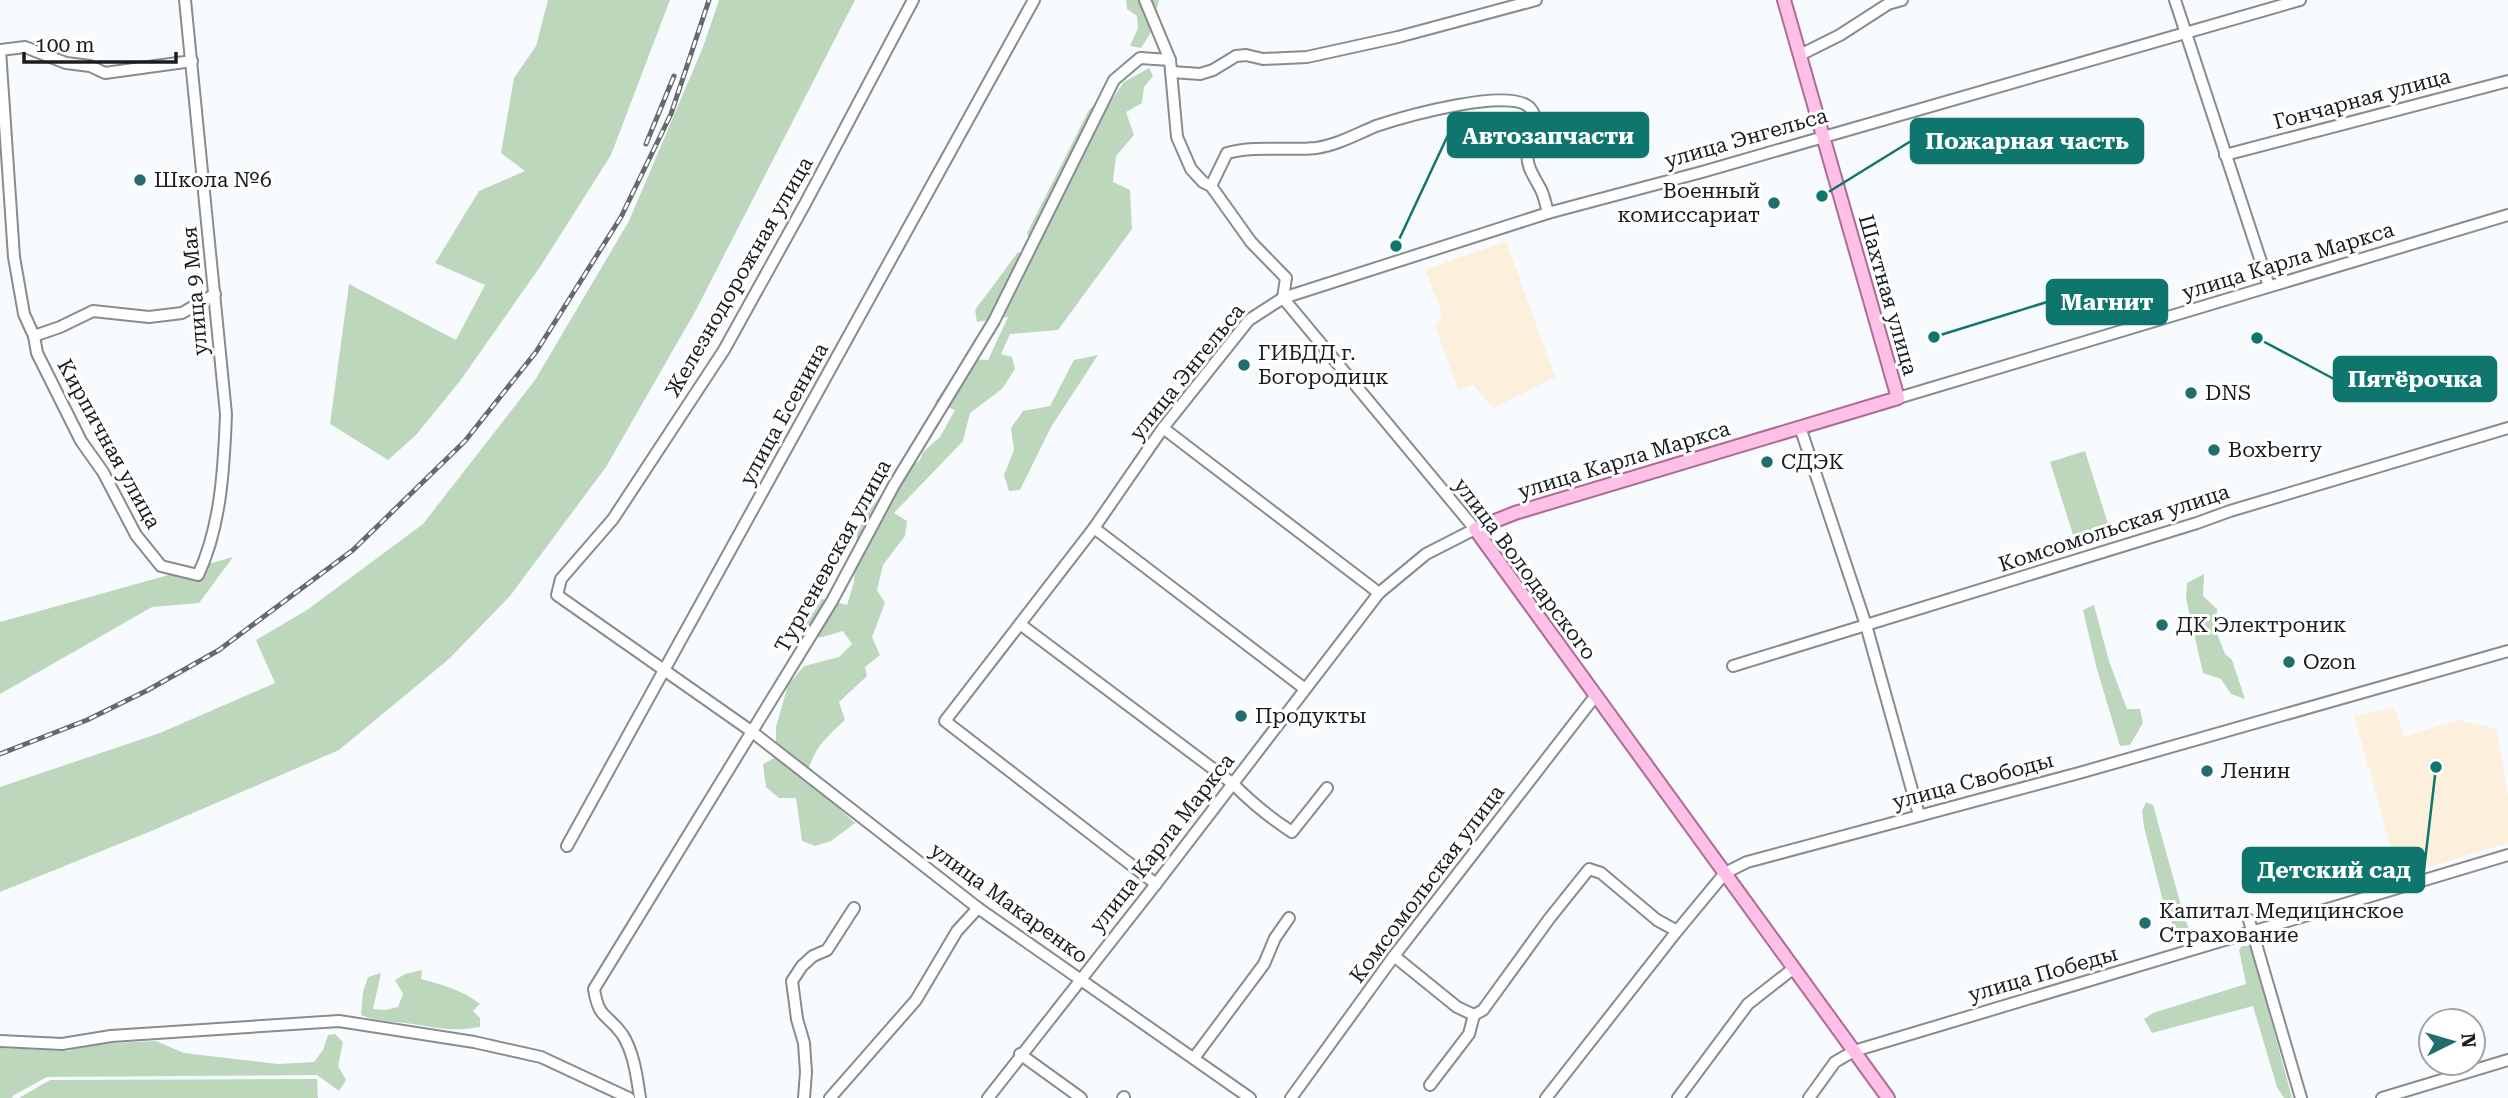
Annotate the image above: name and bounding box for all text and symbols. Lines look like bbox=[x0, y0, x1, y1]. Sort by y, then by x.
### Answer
scale bar bbox=[24, 21, 177, 65]
text: 100 m bbox=[35, 33, 95, 57]
street label: Гончарная улица bbox=[2271, 64, 2454, 134]
street label: улица Энгельса bbox=[1662, 103, 1831, 173]
callout: Автозапчасти bbox=[1448, 113, 1648, 157]
callout: Пожарная часть bbox=[1911, 119, 2143, 163]
text: Автозапчасти bbox=[1462, 123, 1634, 150]
text: Пожарная часть bbox=[1925, 128, 2129, 155]
street label: Железнодорожная улица bbox=[660, 152, 818, 401]
place label: Школа №6 bbox=[154, 168, 272, 192]
marker: Школа №6 bbox=[132, 172, 148, 188]
place label: Военный комиссариат bbox=[1618, 179, 1760, 227]
marker: Военный комиссариат bbox=[1766, 195, 1782, 211]
street label: Шахтная улица bbox=[1854, 212, 1923, 379]
street label: улица Карла Маркса bbox=[2179, 217, 2397, 305]
street label: улица 9 Мая bbox=[177, 225, 213, 357]
callout: Магнит bbox=[2047, 280, 2167, 324]
text: Магнит bbox=[2061, 289, 2154, 316]
street label: улица Энгельса bbox=[1125, 298, 1250, 445]
street label: улица Есенина bbox=[735, 338, 833, 489]
place label: ГИБДД г. Богородицк bbox=[1258, 341, 1389, 389]
street label: Кирпичная улица bbox=[52, 355, 166, 533]
marker: ГИБДД г. Богородицк bbox=[1236, 357, 1252, 373]
callout: Пятёрочка bbox=[2334, 357, 2496, 401]
text: Пятёрочка bbox=[2348, 366, 2483, 393]
place label: DNS bbox=[2205, 381, 2251, 405]
marker: DNS bbox=[2183, 385, 2199, 401]
street label: улица Карла Маркса bbox=[1515, 416, 1733, 504]
place label: Boxberry bbox=[2228, 438, 2323, 462]
marker: Boxberry bbox=[2206, 442, 2222, 458]
place label: СДЭК bbox=[1781, 450, 1844, 474]
marker: СДЭК bbox=[1759, 454, 1775, 470]
street label: Тургеневская улица bbox=[770, 455, 896, 657]
street label: улица Володарского bbox=[1449, 473, 1601, 665]
street label: Комсомольская улица bbox=[1996, 479, 2233, 577]
place label: ДК Электроник bbox=[2176, 613, 2346, 637]
marker: ДК Электроник bbox=[2154, 617, 2170, 633]
place label: Ozon bbox=[2303, 650, 2356, 674]
marker: Ozon bbox=[2281, 654, 2297, 670]
place label: Продукты bbox=[1255, 704, 1367, 728]
marker: Продукты bbox=[1233, 708, 1249, 724]
street label: улица Карла Маркса bbox=[1085, 748, 1240, 937]
street label: улица Свободы bbox=[1890, 748, 2056, 814]
place label: Ленин bbox=[2221, 759, 2290, 783]
marker: Ленин bbox=[2199, 763, 2215, 779]
street label: Комсомольская улица bbox=[1345, 780, 1509, 987]
street label: улица Макаренко bbox=[925, 838, 1093, 968]
callout: Детский сад bbox=[2243, 848, 2424, 892]
text: Детский сад bbox=[2257, 857, 2411, 884]
place label: Капитал Медицинское Страхование bbox=[2159, 899, 2404, 947]
marker: Капитал Медицинское Страхование bbox=[2137, 915, 2153, 931]
street label: улица Победы bbox=[1966, 941, 2120, 1007]
north arrow bbox=[2417, 1007, 2487, 1077]
text: N bbox=[2456, 1032, 2481, 1049]

